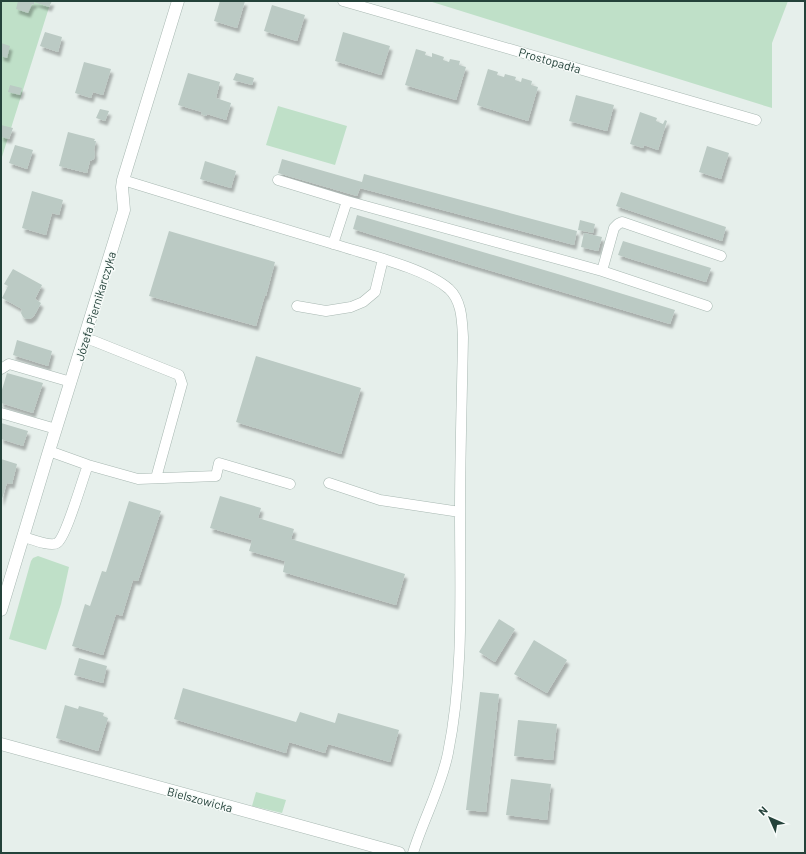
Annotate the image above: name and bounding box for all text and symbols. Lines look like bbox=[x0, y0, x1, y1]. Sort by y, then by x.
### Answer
street label: Prostopadła bbox=[517, 44, 583, 76]
street label: Józefa Piernikarczyka bbox=[72, 250, 118, 362]
street label: Bielszowicka bbox=[166, 784, 234, 814]
north arrow bbox=[750, 798, 790, 838]
text: N bbox=[755, 803, 770, 818]

